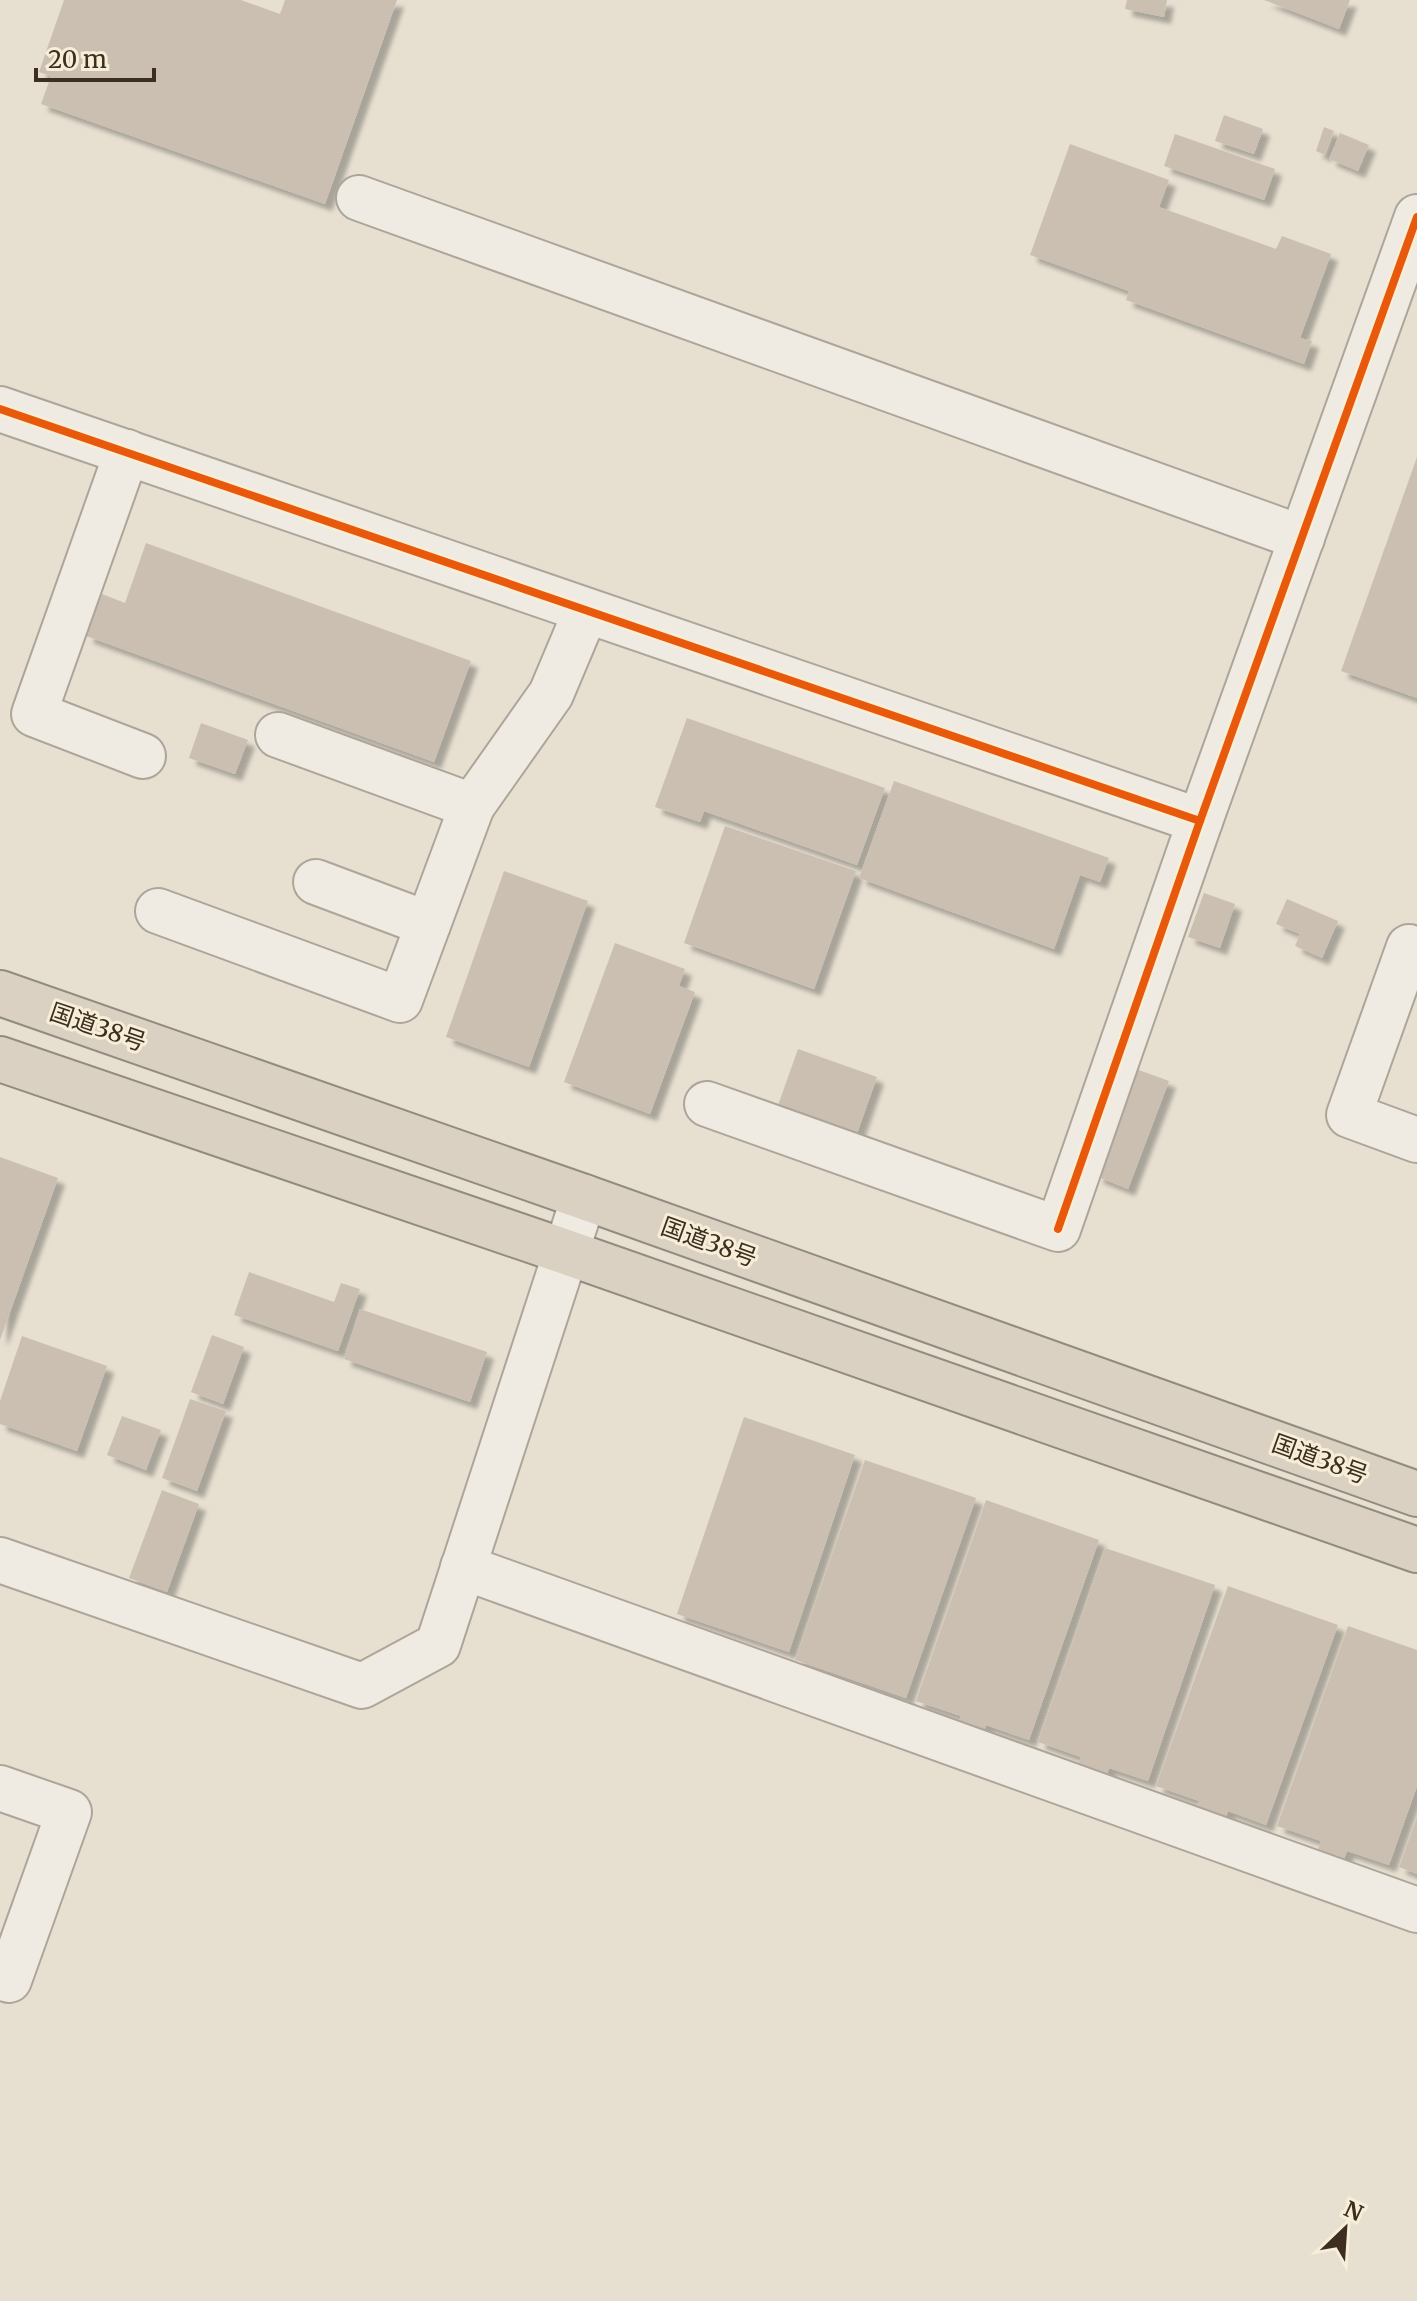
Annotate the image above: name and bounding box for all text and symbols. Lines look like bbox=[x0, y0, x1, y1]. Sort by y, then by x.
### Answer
scale bar bbox=[36, 32, 154, 82]
text: 20 m bbox=[48, 44, 107, 75]
street label: 国道38号 bbox=[46, 996, 150, 1058]
street label: 国道38号 bbox=[657, 1210, 761, 1274]
street label: 国道38号 bbox=[1268, 1427, 1372, 1491]
north arrow bbox=[1305, 2189, 1385, 2269]
text: N bbox=[1340, 2195, 1368, 2227]

